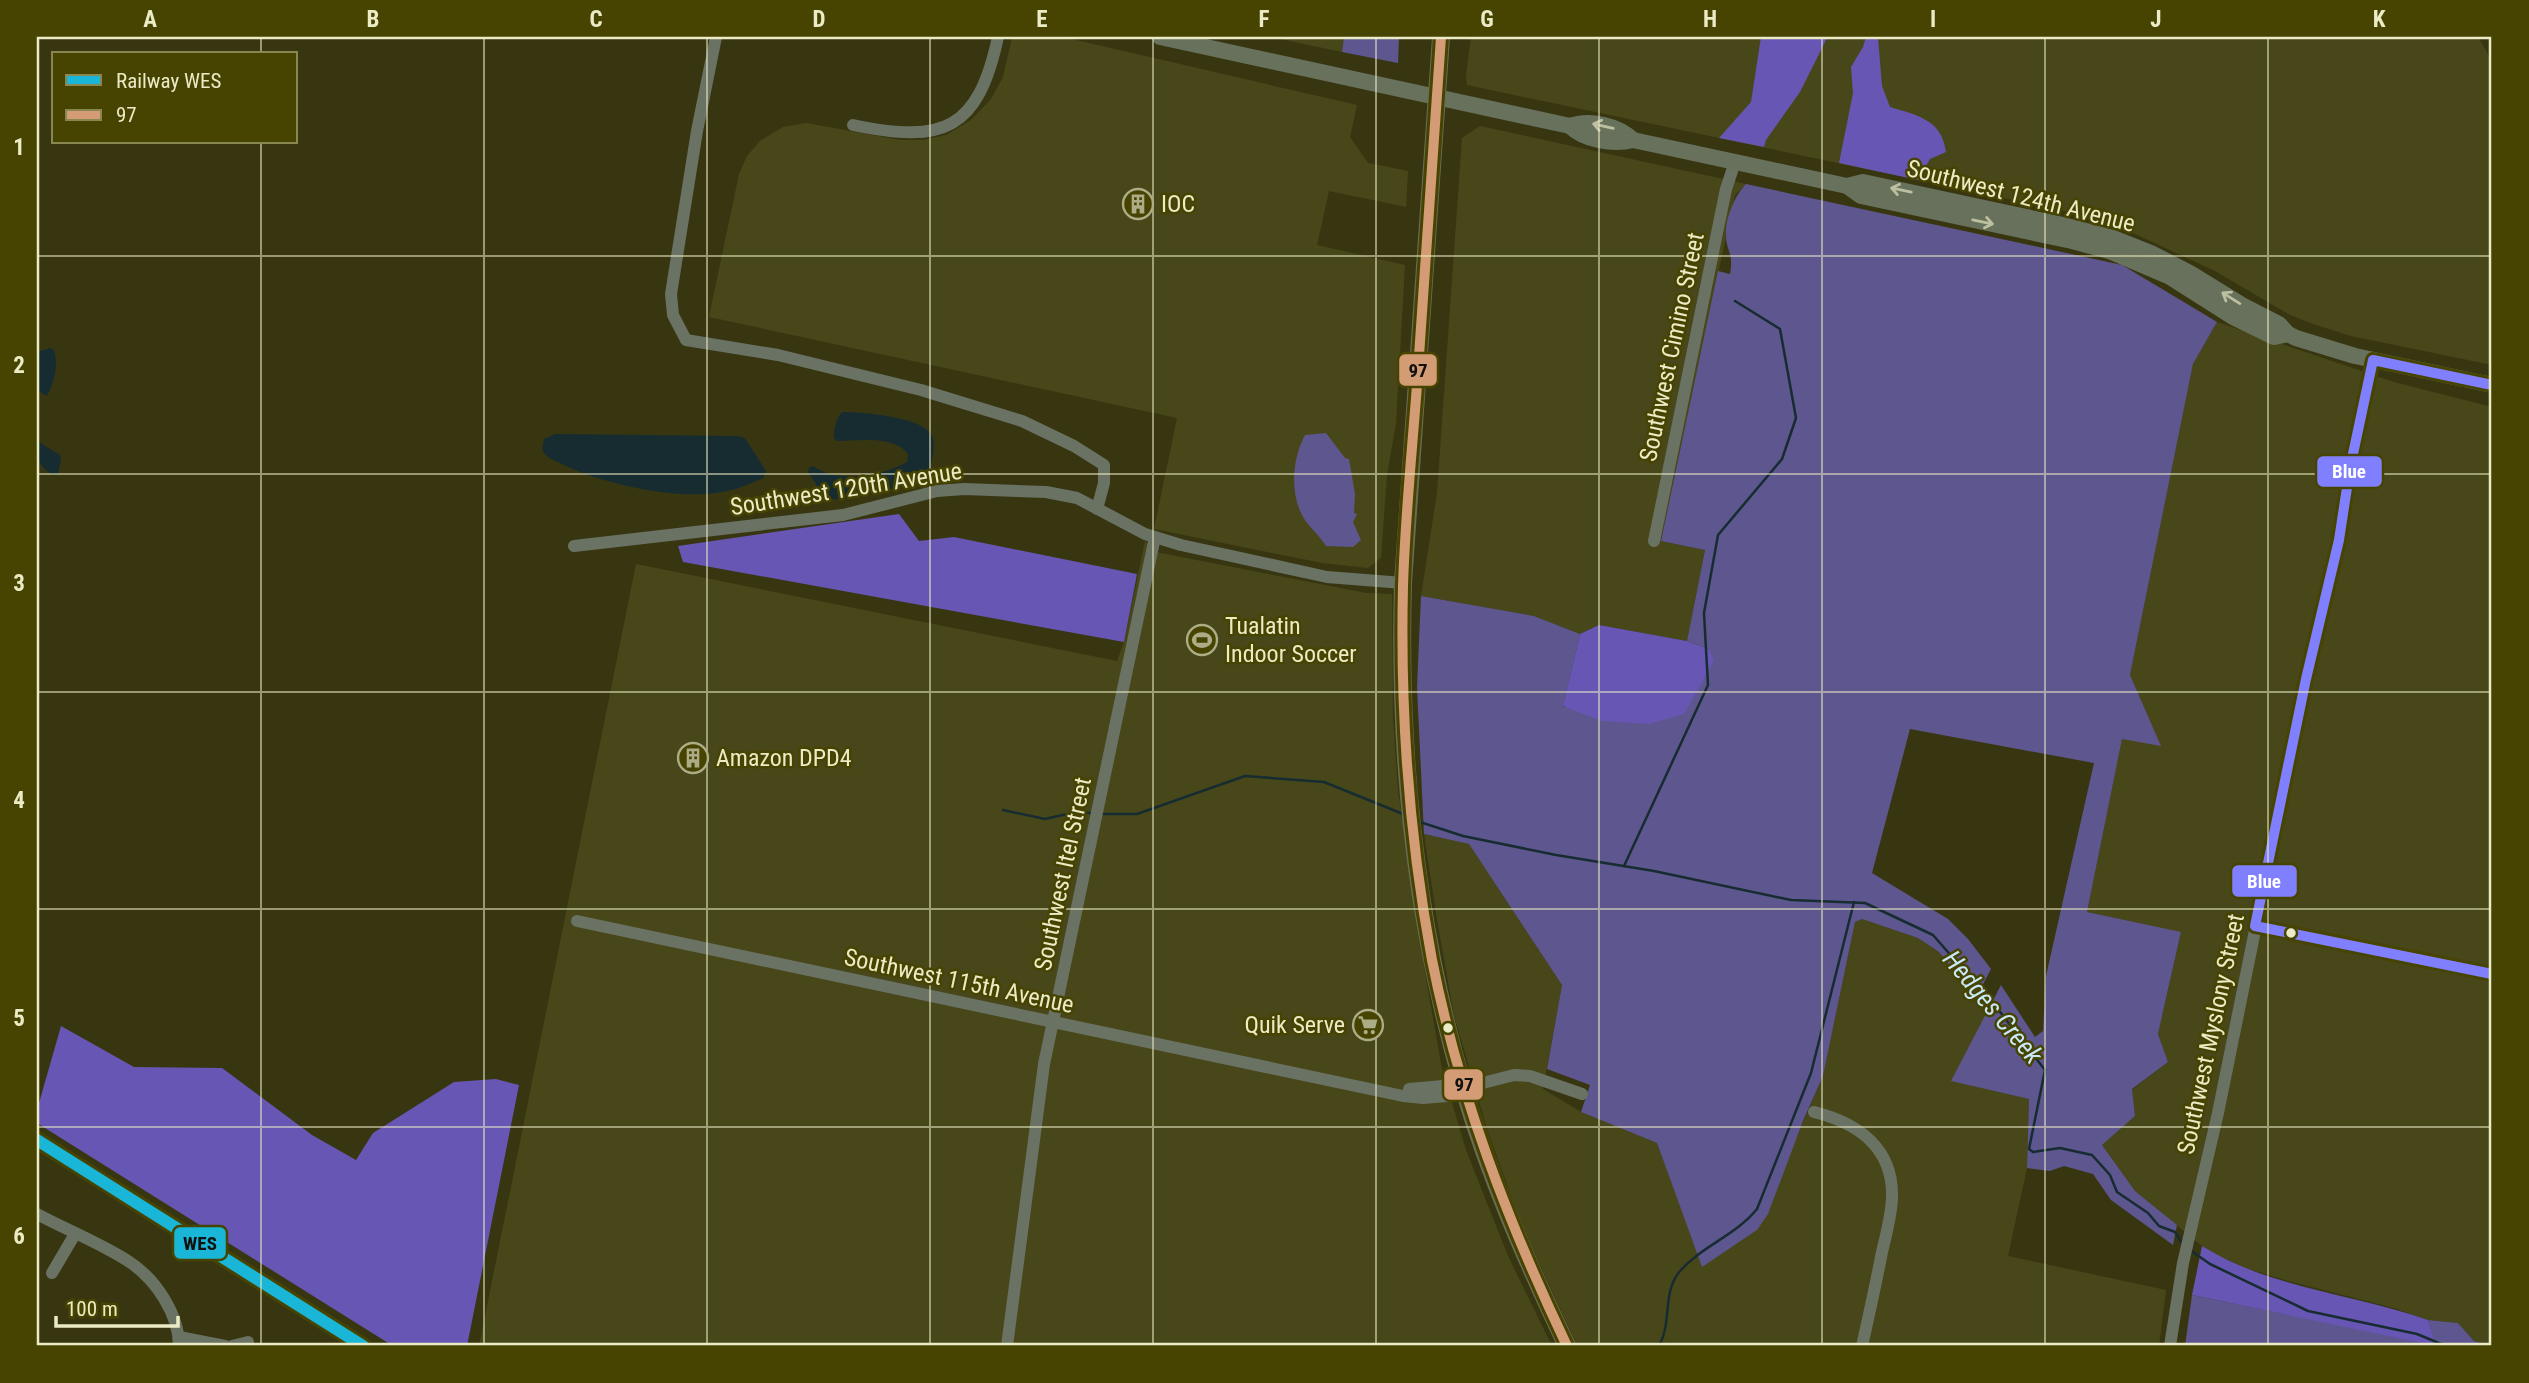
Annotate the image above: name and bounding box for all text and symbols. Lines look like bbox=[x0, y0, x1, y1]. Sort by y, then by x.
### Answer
text: A bbox=[143, 6, 157, 33]
text: B bbox=[367, 6, 379, 33]
text: C bbox=[589, 6, 603, 33]
text: D bbox=[813, 6, 826, 33]
text: E bbox=[1036, 6, 1048, 33]
text: F bbox=[1259, 6, 1270, 33]
text: G bbox=[1480, 6, 1494, 33]
text: H bbox=[1703, 6, 1717, 33]
text: I bbox=[1930, 6, 1936, 33]
text: J bbox=[2150, 6, 2162, 33]
text: K bbox=[2373, 6, 2386, 33]
legend bbox=[52, 52, 298, 144]
text: Railway WES bbox=[116, 69, 221, 93]
text: 97 bbox=[116, 103, 137, 127]
one-way arrow bbox=[1592, 119, 1615, 132]
text: 1 bbox=[13, 134, 25, 161]
street label: Southwest 124th Avenue bbox=[1904, 154, 2138, 238]
one-way arrow bbox=[1890, 183, 1913, 197]
building icon: IOC bbox=[1121, 187, 1155, 221]
place label: IOC bbox=[1161, 190, 1195, 218]
one-way arrow bbox=[1971, 215, 1994, 229]
street label: Southwest Cimino Street bbox=[1634, 230, 1710, 464]
one-way arrow bbox=[2221, 291, 2241, 305]
text: 2 bbox=[13, 352, 25, 379]
line badge: 97 bbox=[1398, 353, 1438, 387]
text: 97 bbox=[1408, 359, 1428, 382]
line badge: Blue bbox=[2316, 455, 2383, 488]
street label: Southwest 120th Avenue bbox=[728, 457, 964, 521]
text: Blue bbox=[2332, 460, 2366, 483]
text: 3 bbox=[13, 570, 25, 597]
place label: Tualatin Indoor Soccer bbox=[1225, 612, 1357, 668]
sports icon: Tualatin Indoor Soccer bbox=[1185, 623, 1219, 657]
building icon: Amazon DPD4 bbox=[676, 741, 710, 775]
place label: Amazon DPD4 bbox=[716, 744, 852, 772]
street label: Southwest Itel Street bbox=[1029, 775, 1097, 973]
text: 4 bbox=[13, 787, 25, 814]
line badge: Blue bbox=[2231, 864, 2298, 898]
text: Blue bbox=[2247, 870, 2281, 893]
street label: Southwest Myslony Street bbox=[2172, 911, 2250, 1157]
unlabelled marker bbox=[2284, 926, 2298, 940]
street label: Southwest 115th Avenue bbox=[842, 943, 1076, 1019]
water label: Hedges Creek bbox=[1937, 944, 2049, 1070]
text: 5 bbox=[13, 1005, 25, 1032]
supermarket icon: Quik Serve bbox=[1351, 1008, 1385, 1042]
place label: Quik Serve bbox=[1245, 1011, 1345, 1039]
unlabelled marker bbox=[1441, 1021, 1455, 1035]
line badge: 97 bbox=[1443, 1068, 1484, 1101]
text: 97 bbox=[1454, 1073, 1474, 1096]
text: 6 bbox=[13, 1223, 25, 1250]
line badge: WES bbox=[173, 1226, 227, 1260]
text: WES bbox=[183, 1232, 217, 1255]
scale bar bbox=[56, 1285, 178, 1329]
text: 100 m bbox=[66, 1297, 118, 1321]

